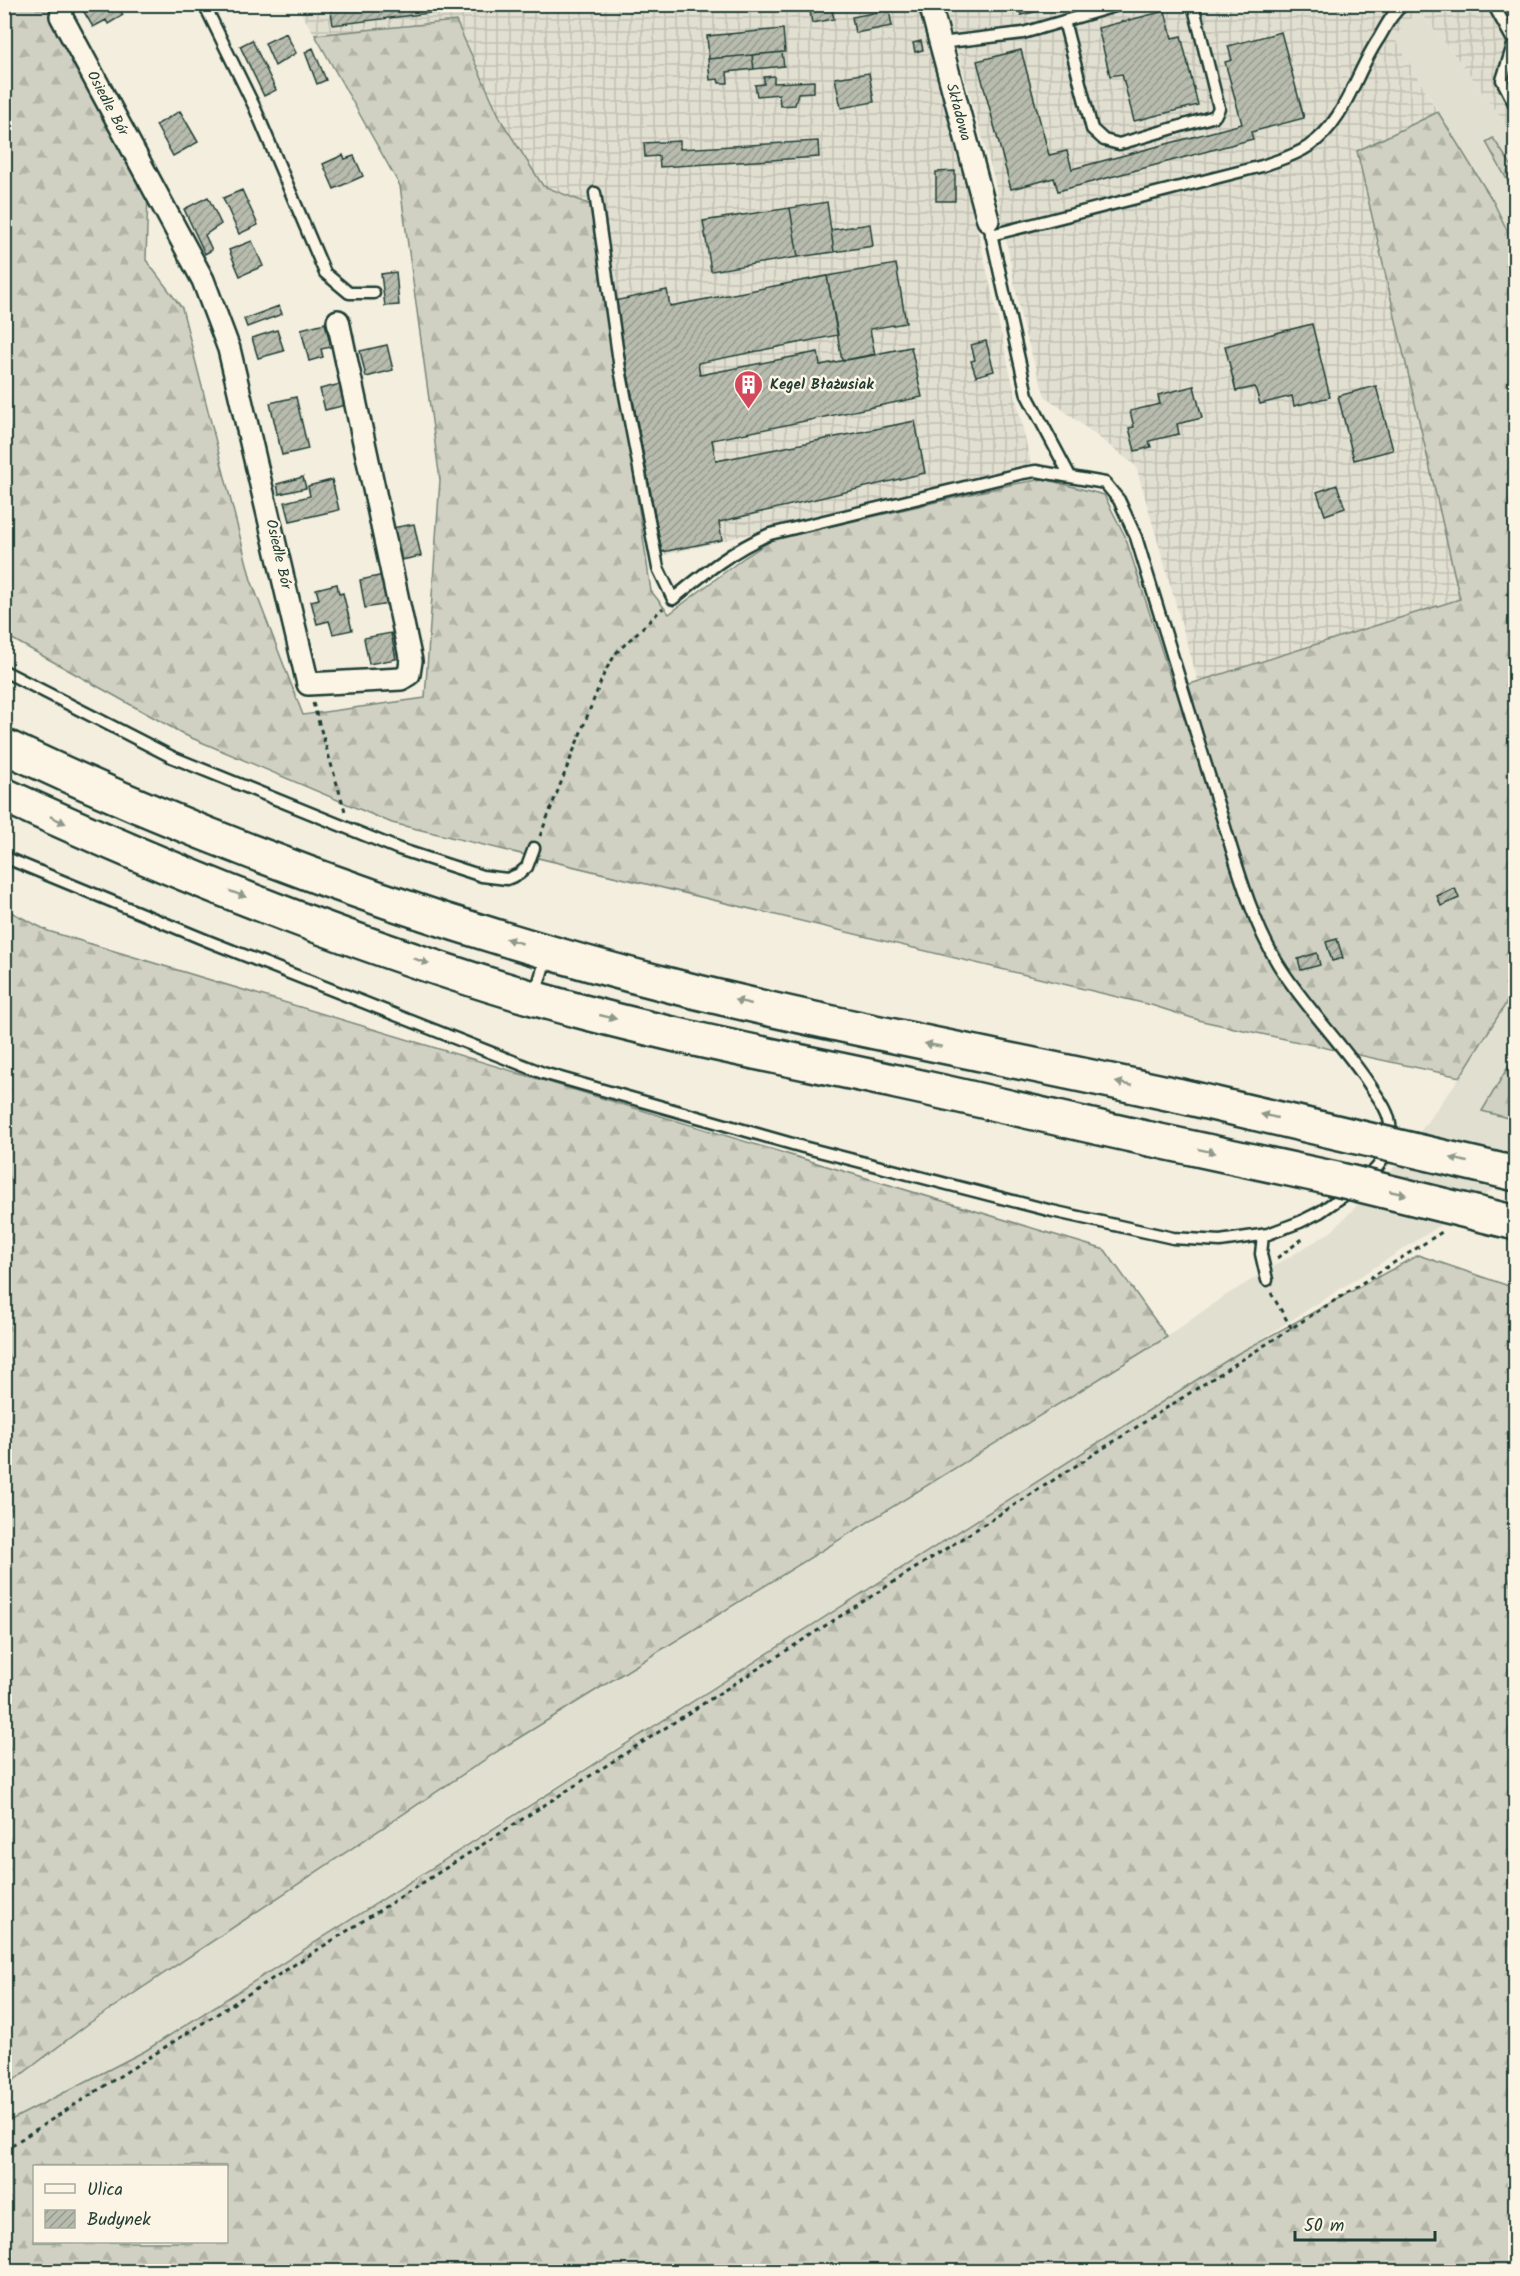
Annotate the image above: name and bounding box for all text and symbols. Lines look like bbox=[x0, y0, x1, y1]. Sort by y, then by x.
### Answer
street label: Osiedle Bór bbox=[80, 66, 135, 141]
street label: Składowa bbox=[939, 81, 977, 144]
building icon: Kegel Błażusiak bbox=[733, 368, 765, 410]
place label: Kegel Błażusiak bbox=[770, 373, 874, 397]
street label: Osiedle Bór bbox=[258, 517, 298, 593]
one-way arrow bbox=[49, 815, 66, 824]
one-way arrow bbox=[229, 890, 247, 900]
one-way arrow bbox=[505, 935, 523, 945]
one-way arrow bbox=[412, 957, 430, 967]
one-way arrow bbox=[733, 997, 752, 1006]
one-way arrow bbox=[598, 1013, 617, 1023]
one-way arrow bbox=[924, 1040, 943, 1049]
one-way arrow bbox=[1115, 1079, 1134, 1088]
one-way arrow bbox=[1260, 1110, 1278, 1120]
one-way arrow bbox=[1198, 1147, 1217, 1156]
one-way arrow bbox=[1450, 1154, 1468, 1164]
one-way arrow bbox=[1389, 1188, 1407, 1198]
legend bbox=[33, 2165, 228, 2243]
text: Ulica bbox=[87, 2176, 123, 2205]
scale bar bbox=[1295, 2204, 1434, 2242]
text: Budynek bbox=[87, 2206, 151, 2235]
text: 50 m bbox=[1304, 2212, 1344, 2241]

